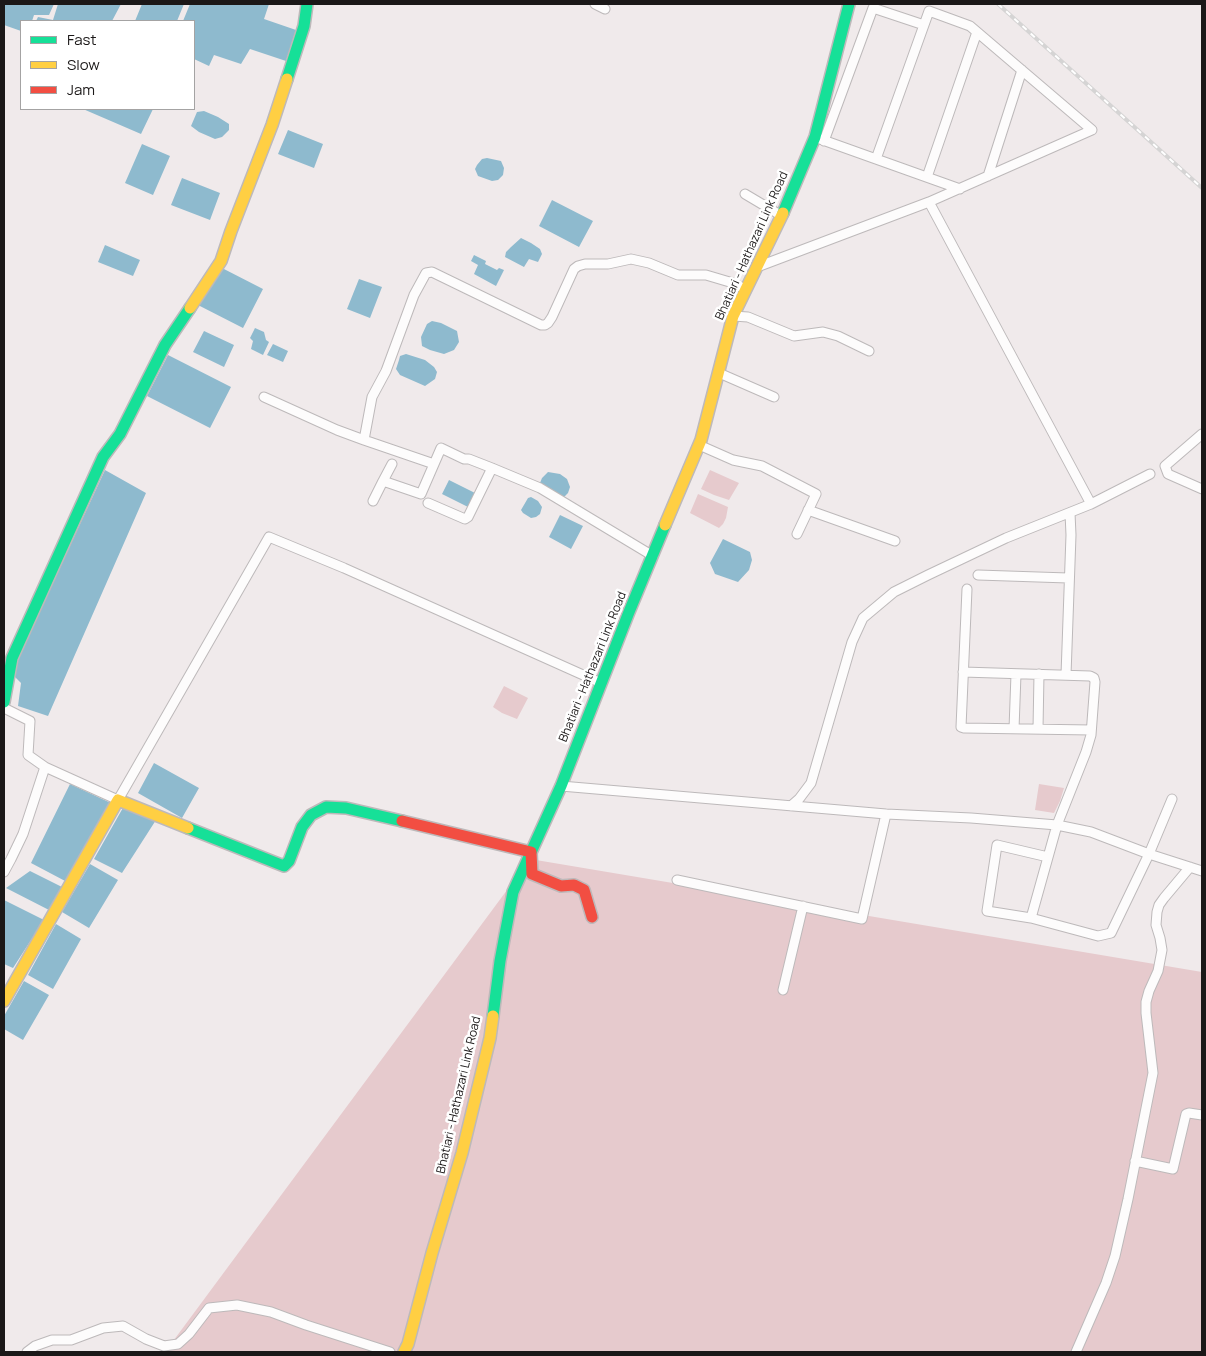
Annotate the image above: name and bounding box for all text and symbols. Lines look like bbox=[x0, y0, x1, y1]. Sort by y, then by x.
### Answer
legend bbox=[20, 20, 195, 110]
text: Fast bbox=[67, 29, 96, 50]
text: Slow bbox=[67, 54, 100, 75]
text: Jam bbox=[67, 79, 95, 100]
street label: Bhatiari - Hathazari Link Road bbox=[713, 170, 791, 322]
street label: Bhatiari - Hathazari Link Road bbox=[556, 590, 630, 744]
street label: Bhatiari - Hathazari Link Road bbox=[434, 1015, 484, 1175]

